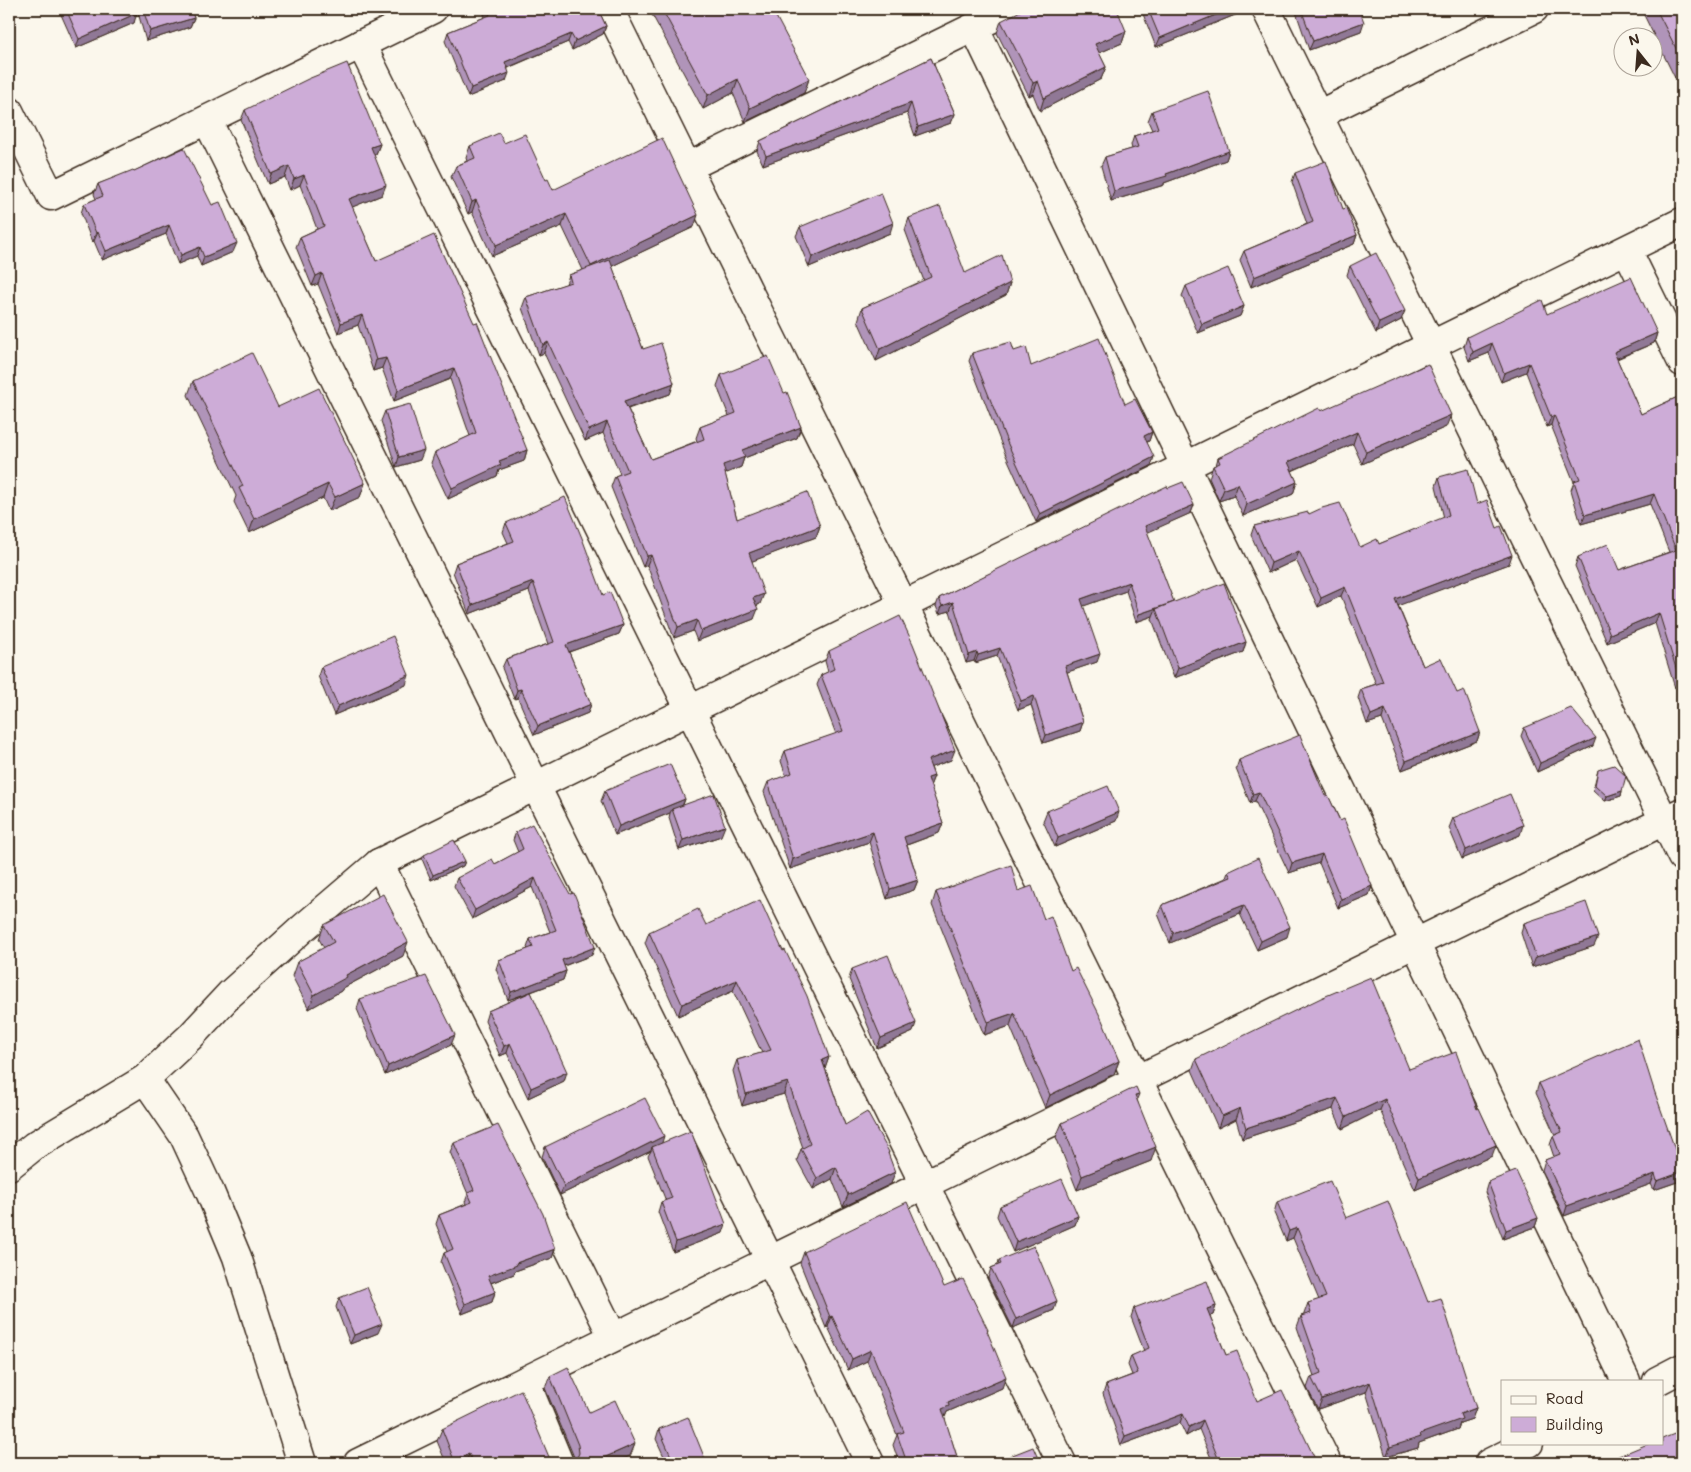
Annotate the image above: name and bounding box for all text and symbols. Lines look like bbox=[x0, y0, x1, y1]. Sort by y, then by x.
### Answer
north arrow bbox=[1614, 28, 1664, 78]
text: N bbox=[1626, 28, 1642, 50]
legend bbox=[1501, 1380, 1664, 1444]
text: Road bbox=[1546, 1388, 1583, 1408]
text: Building bbox=[1546, 1414, 1603, 1434]

